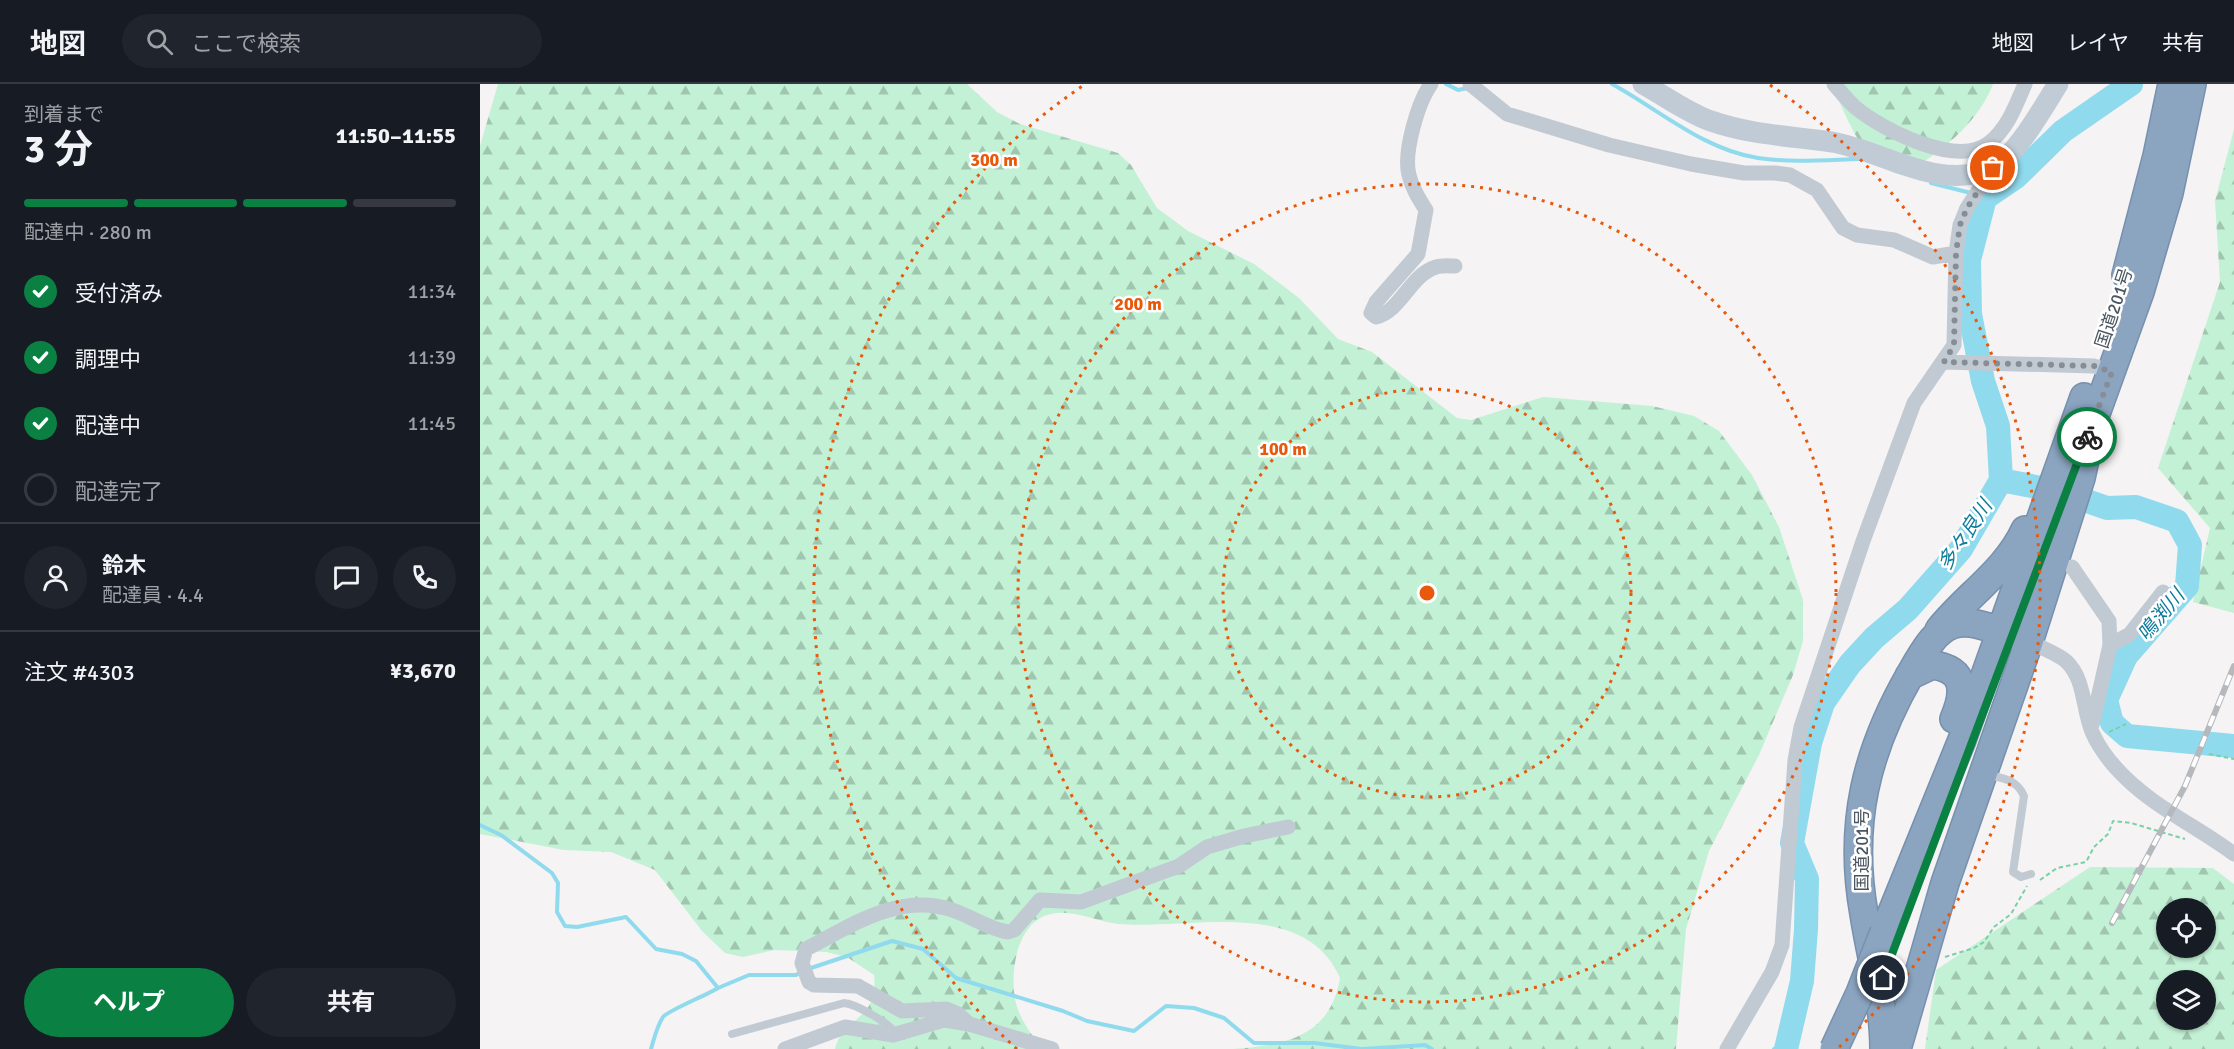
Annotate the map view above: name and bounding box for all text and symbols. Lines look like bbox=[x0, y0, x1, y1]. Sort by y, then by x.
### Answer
search box bbox=[122, 14, 542, 68]
icon: search bbox=[143, 25, 176, 58]
text: 地図 bbox=[30, 27, 86, 61]
text: ここで検索 bbox=[191, 30, 301, 57]
text: 地図 bbox=[1992, 30, 2034, 56]
text: レイヤ bbox=[2067, 30, 2129, 56]
text: 共有 bbox=[2162, 30, 2204, 56]
text: 到着まで bbox=[24, 102, 104, 127]
text: 11:50–11:55 bbox=[336, 122, 456, 149]
text: 3 分 bbox=[24, 125, 93, 173]
pin bbox=[1967, 142, 2018, 193]
text: 300 m bbox=[970, 149, 1018, 171]
icon: bag bbox=[1976, 151, 2009, 184]
text: 配達中 · 280 m bbox=[24, 220, 152, 245]
street label: 国道201号 bbox=[2091, 265, 2137, 351]
icon: check bbox=[24, 275, 57, 308]
text: 11:34 bbox=[407, 279, 456, 304]
text: 受付済み bbox=[75, 280, 163, 307]
text: 200 m bbox=[1114, 293, 1162, 315]
icon: check bbox=[24, 341, 57, 374]
text: 11:39 bbox=[407, 345, 456, 370]
text: 調理中 bbox=[75, 346, 141, 373]
icon: check bbox=[24, 407, 57, 440]
courier bbox=[2057, 407, 2117, 467]
text: 11:45 bbox=[407, 411, 456, 436]
text: 配達中 bbox=[75, 412, 141, 439]
icon: bike bbox=[2071, 421, 2104, 454]
text: 100 m bbox=[1259, 438, 1307, 460]
text: 配達完了 bbox=[75, 478, 163, 505]
water label: 多々良川 bbox=[1932, 493, 1999, 575]
button: person bbox=[24, 546, 87, 609]
button: chat bbox=[315, 546, 378, 609]
button: phone bbox=[393, 546, 456, 609]
text: 鈴木 bbox=[102, 552, 146, 579]
water label: 鳴渕川 bbox=[2132, 582, 2191, 646]
text: 配達員 · 4.4 bbox=[102, 583, 204, 608]
centre of rings bbox=[1417, 583, 1437, 603]
text: ¥3,670 bbox=[390, 657, 456, 684]
text: 注文 #4303 bbox=[24, 659, 135, 686]
street label: 国道201号 bbox=[1851, 808, 1873, 892]
map controls bbox=[2156, 898, 2216, 1030]
button: locate bbox=[2156, 898, 2216, 958]
pin bbox=[1857, 952, 1908, 1003]
icon: home bbox=[1866, 961, 1899, 994]
button: ヘルプ bbox=[24, 968, 234, 1037]
button: 共有 bbox=[246, 968, 456, 1037]
button: layers bbox=[2156, 970, 2216, 1030]

